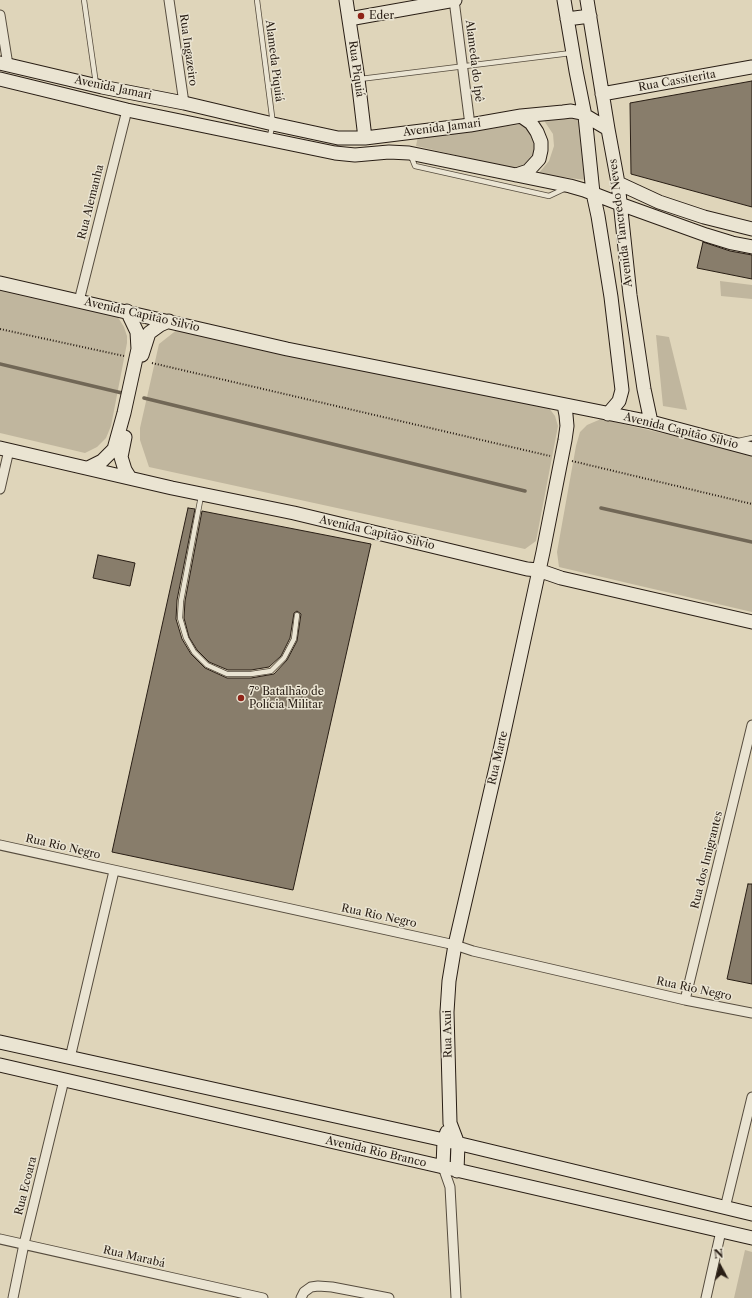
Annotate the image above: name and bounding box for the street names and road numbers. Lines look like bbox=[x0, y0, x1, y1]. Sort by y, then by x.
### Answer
street label: Rua Ingazeiro bbox=[176, 13, 200, 87]
street label: Alameda Piquiá bbox=[262, 19, 286, 103]
street label: Alameda do Ipê bbox=[462, 19, 486, 103]
street label: Rua Piquiá bbox=[346, 40, 366, 98]
street label: Rua Cassiterita bbox=[637, 68, 717, 94]
street label: Avenida Jamari bbox=[73, 73, 153, 103]
street label: Avenida Jamari bbox=[402, 117, 482, 139]
street label: Avenida Tancredo Neves bbox=[607, 158, 635, 288]
street label: Rua Alemanha bbox=[75, 163, 107, 241]
street label: Avenida Capitão Silvio bbox=[83, 295, 201, 335]
street label: Avenida Capitão Silvio bbox=[622, 410, 740, 452]
street label: Avenida Capitão Silvio bbox=[318, 513, 436, 553]
street label: Rua Marte bbox=[485, 730, 511, 786]
street label: Rua dos Imigrantes bbox=[688, 810, 726, 910]
street label: Rua Rio Negro bbox=[24, 832, 102, 862]
street label: Rua Rio Negro bbox=[340, 902, 418, 930]
street label: Rua Rio Negro bbox=[655, 975, 733, 1003]
street label: Rua Axui bbox=[441, 1010, 455, 1058]
street label: Avenida Rio Branco bbox=[324, 1134, 428, 1170]
street label: Rua Ecoara bbox=[12, 1155, 40, 1217]
street label: Rua Marabá bbox=[102, 1243, 166, 1271]

